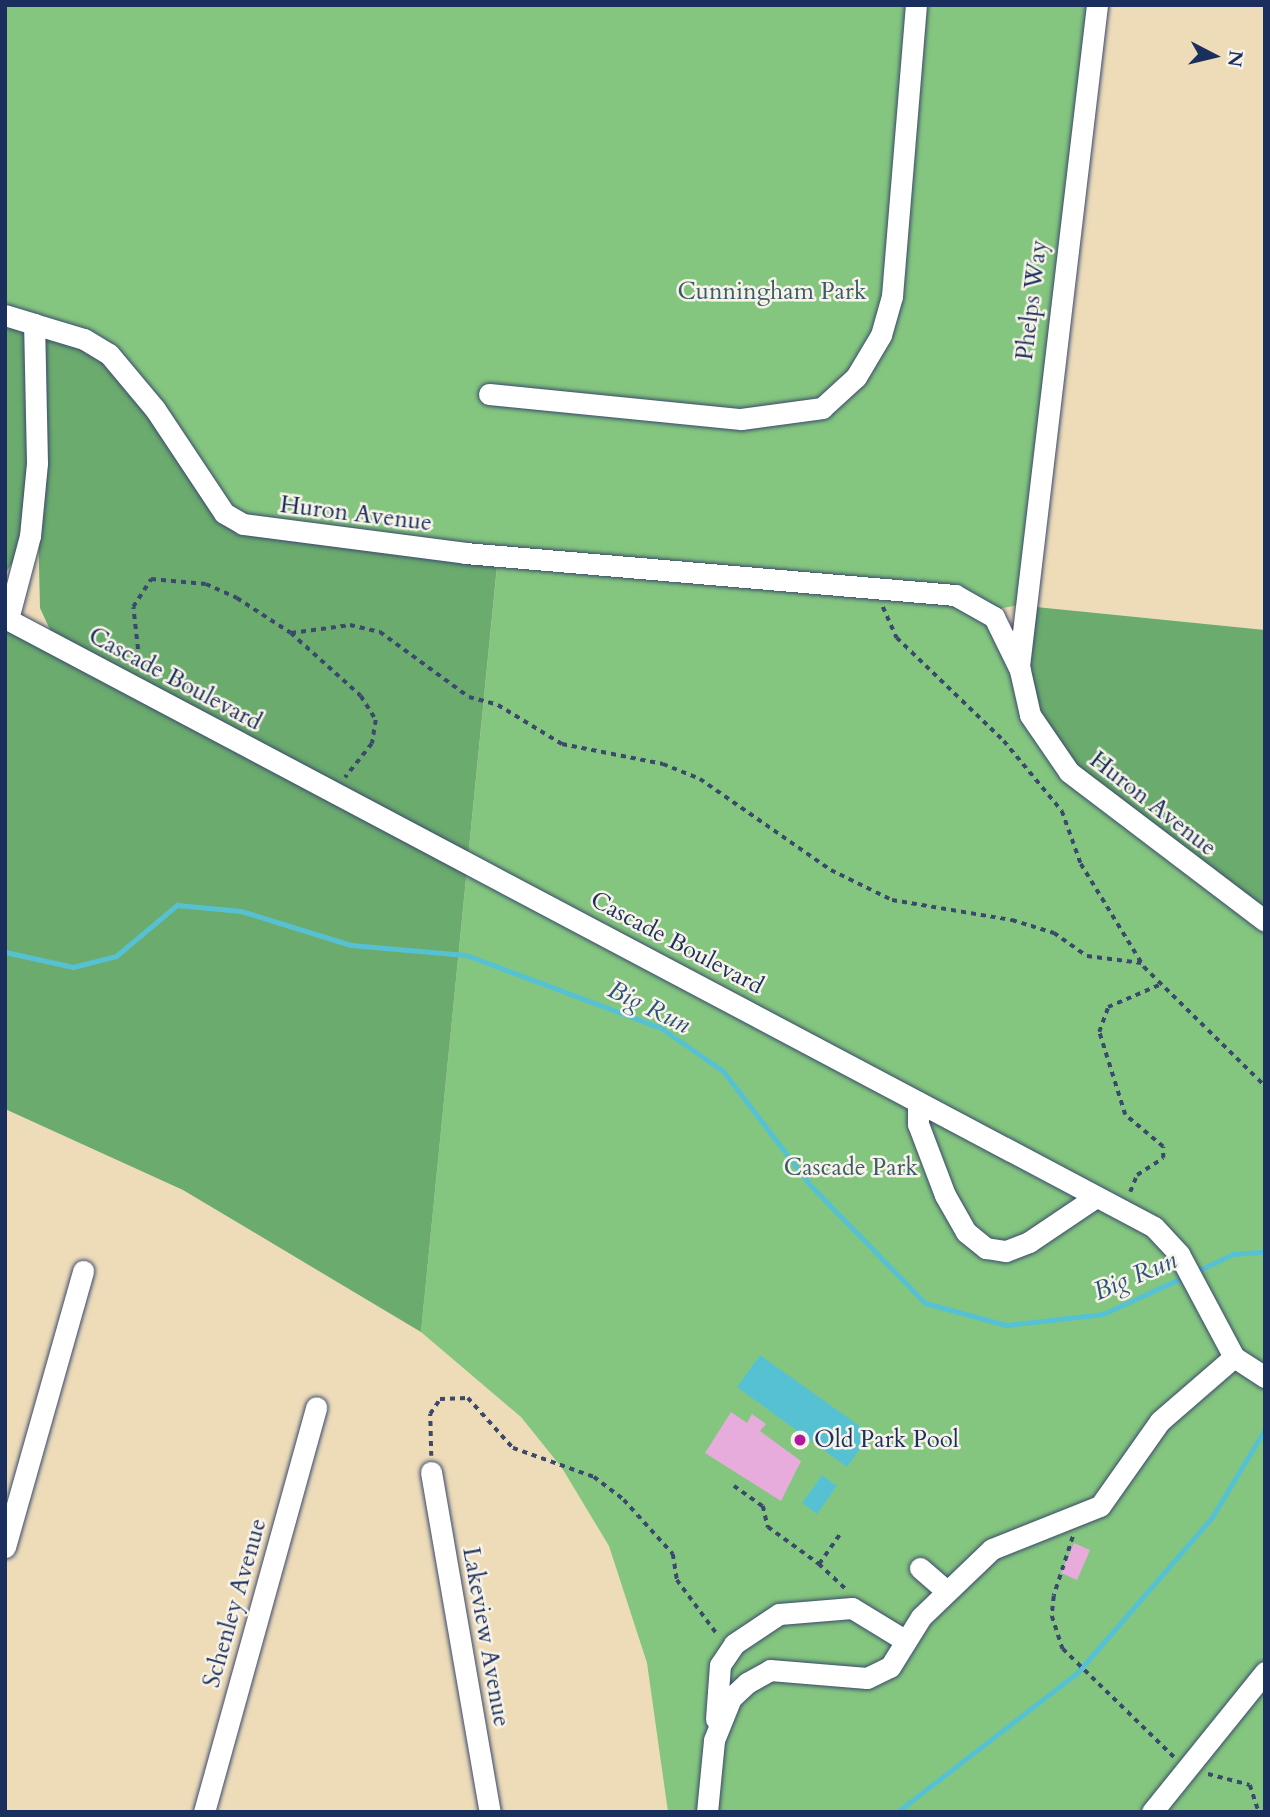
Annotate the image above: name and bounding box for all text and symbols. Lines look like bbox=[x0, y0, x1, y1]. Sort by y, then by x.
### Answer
north arrow bbox=[1179, 21, 1249, 91]
text: N bbox=[1221, 49, 1249, 68]
street label: Phelps Way bbox=[1010, 238, 1054, 362]
park label: Cunningham Park bbox=[677, 278, 867, 306]
street label: Huron Avenue bbox=[278, 490, 434, 538]
street label: Cascade Boulevard bbox=[84, 621, 266, 737]
street label: Huron Avenue bbox=[1084, 746, 1222, 862]
street label: Cascade Boulevard bbox=[586, 885, 768, 1001]
water label: Big Run bbox=[603, 974, 695, 1040]
park label: Cascade Park bbox=[784, 1154, 918, 1182]
water label: Big Run bbox=[1089, 1245, 1181, 1307]
place label: Old Park Pool bbox=[814, 1426, 959, 1454]
marker: Old Park Pool bbox=[792, 1432, 808, 1448]
street label: Schenley Avenue bbox=[197, 1515, 273, 1691]
street label: Lakeview Avenue bbox=[456, 1545, 516, 1729]

